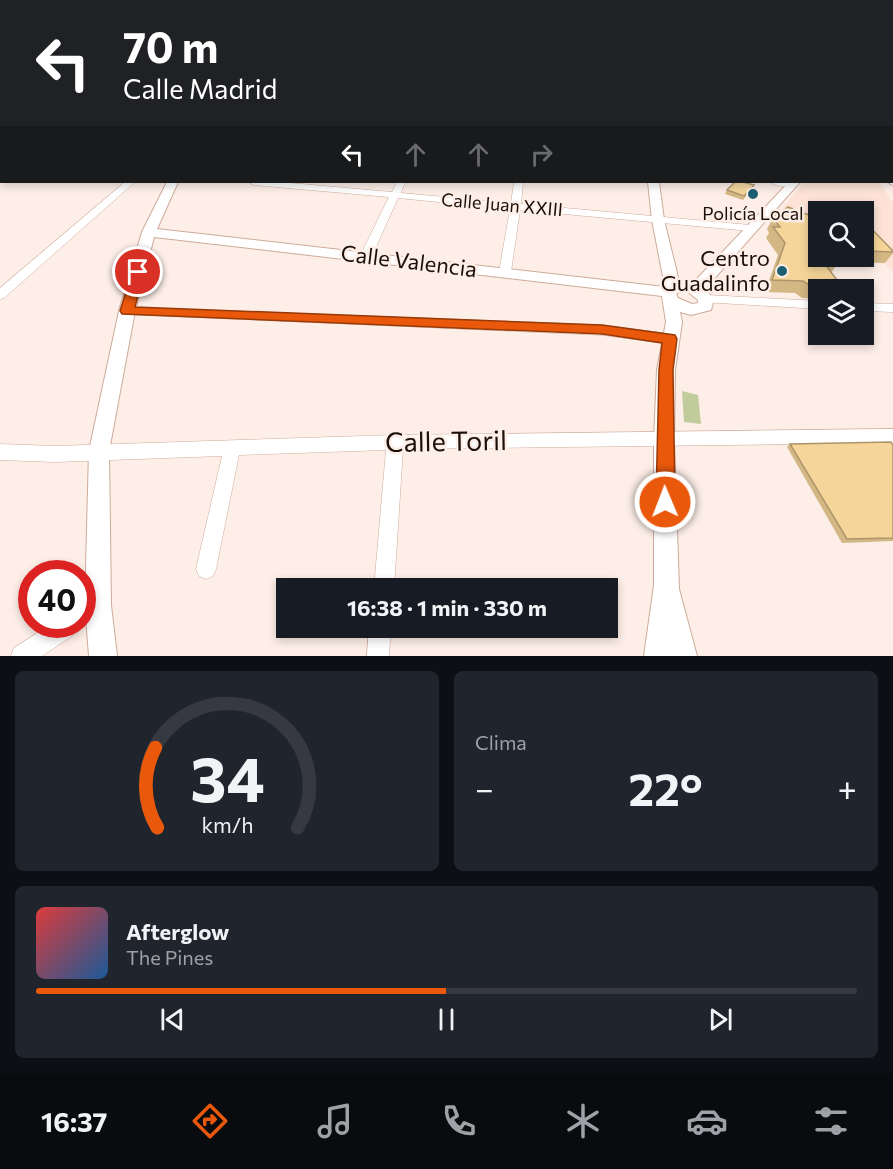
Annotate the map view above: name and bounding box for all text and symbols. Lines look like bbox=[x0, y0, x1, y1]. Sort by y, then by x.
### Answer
text: 70 m bbox=[123, 20, 218, 72]
icon: left bbox=[24, 24, 102, 102]
text: Calle Madrid bbox=[123, 72, 277, 105]
icon: left bbox=[336, 138, 369, 171]
icon: ahead bbox=[399, 138, 432, 171]
icon: ahead bbox=[462, 138, 495, 171]
icon: right bbox=[525, 138, 558, 171]
marker: Policía Local bbox=[746, 187, 760, 201]
street label: Calle Juan XXIII bbox=[440, 188, 564, 220]
map controls bbox=[808, 201, 874, 345]
button: search bbox=[808, 201, 874, 267]
place label: Policía Local bbox=[702, 202, 804, 224]
street label: Calle Valencia bbox=[339, 239, 479, 282]
place label: Centro Guadalinfo bbox=[661, 244, 770, 296]
pin bbox=[112, 246, 163, 297]
icon: arrive bbox=[121, 255, 154, 288]
marker: Centro Guadalinfo bbox=[775, 264, 789, 278]
button: layers bbox=[808, 279, 874, 345]
street label: Calle Toril bbox=[385, 423, 507, 458]
position arrow bbox=[633, 470, 697, 534]
speed limit sign: 40 bbox=[18, 560, 96, 638]
text: 16:38 · 1 min · 330 m bbox=[347, 594, 547, 621]
text: Clima bbox=[475, 730, 527, 754]
text: 34 bbox=[190, 739, 264, 815]
text: 22° bbox=[629, 760, 703, 815]
text: − bbox=[475, 767, 494, 808]
text: + bbox=[838, 767, 857, 808]
text: km/h bbox=[201, 811, 253, 837]
text: Afterglow bbox=[126, 918, 229, 945]
text: The Pines bbox=[126, 945, 213, 969]
icon: previous bbox=[156, 1003, 189, 1036]
icon: pause bbox=[430, 1003, 463, 1036]
icon: next bbox=[704, 1003, 737, 1036]
icon: directions bbox=[189, 1100, 231, 1142]
icon: music bbox=[314, 1100, 356, 1142]
icon: phone bbox=[438, 1100, 480, 1142]
icon: climate bbox=[562, 1100, 604, 1142]
icon: car bbox=[686, 1100, 728, 1142]
icon: filters bbox=[810, 1100, 852, 1142]
text: 16:37 bbox=[41, 1105, 107, 1138]

